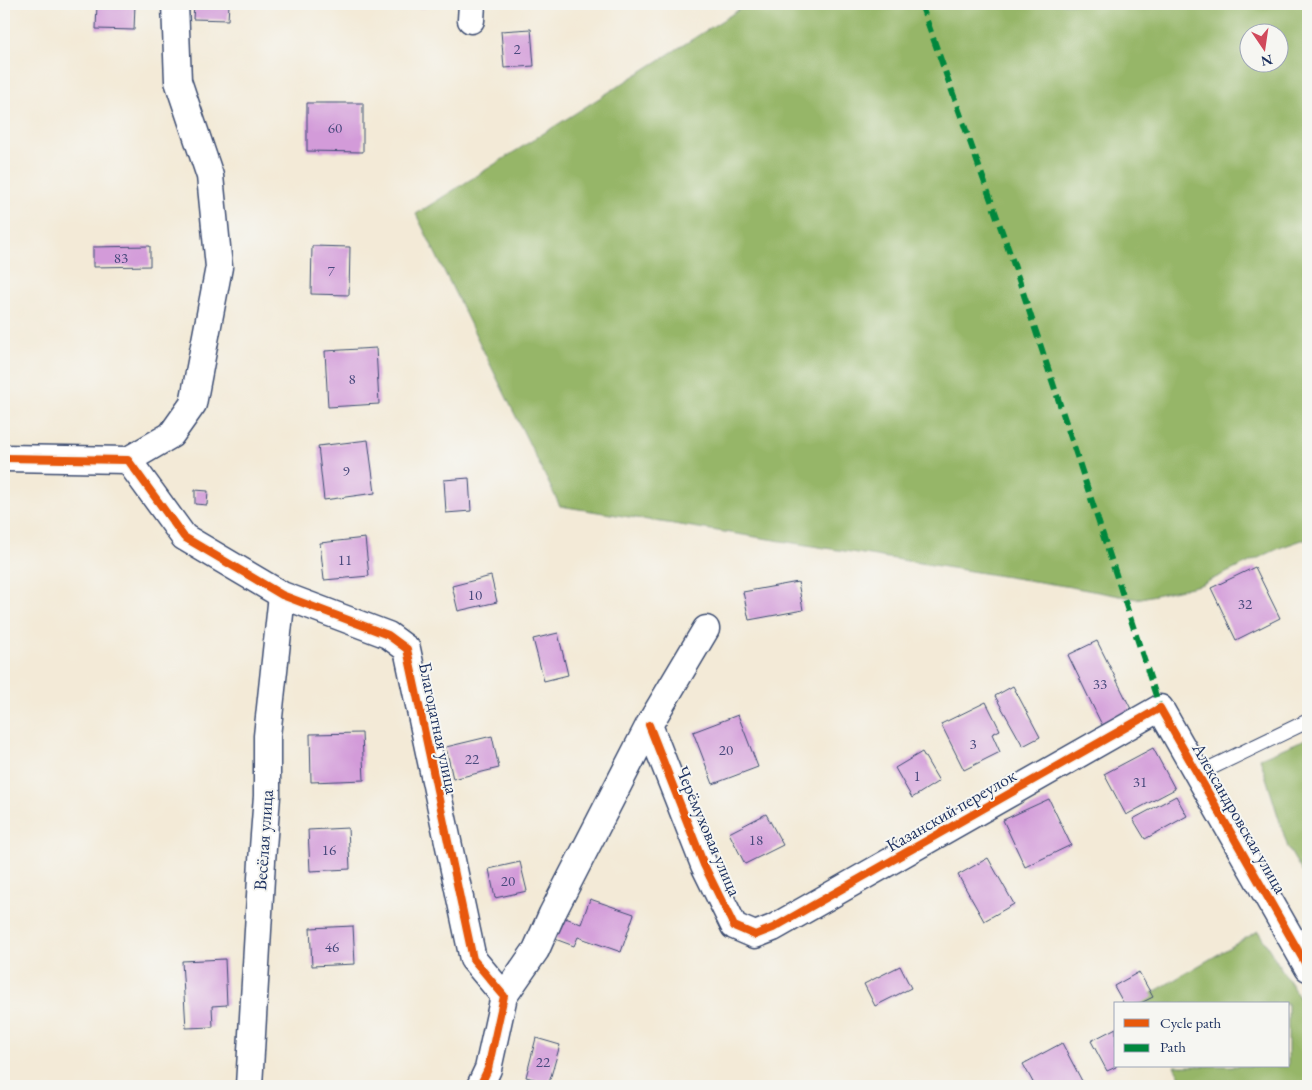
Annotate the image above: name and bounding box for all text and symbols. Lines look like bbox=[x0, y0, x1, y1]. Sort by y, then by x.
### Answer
north arrow bbox=[1240, 22, 1290, 72]
house number: 2 bbox=[513, 39, 521, 58]
text: N bbox=[1259, 51, 1274, 71]
house number: 60 bbox=[328, 118, 342, 137]
house number: 83 bbox=[114, 248, 128, 267]
house number: 7 bbox=[327, 261, 335, 280]
house number: 8 bbox=[348, 369, 356, 388]
house number: 9 bbox=[342, 461, 350, 480]
house number: 11 bbox=[338, 550, 352, 569]
house number: 10 bbox=[468, 585, 482, 604]
house number: 32 bbox=[1238, 594, 1253, 613]
street label: Благодатная улица bbox=[414, 660, 464, 797]
house number: 33 bbox=[1093, 674, 1107, 693]
house number: 3 bbox=[969, 734, 977, 753]
street label: Александровская улица bbox=[1187, 738, 1293, 898]
house number: 20 bbox=[719, 740, 733, 759]
house number: 22 bbox=[465, 749, 480, 768]
street label: Черёмуховая улица bbox=[671, 762, 747, 900]
street label: Казанский переулок bbox=[882, 763, 1021, 857]
house number: 1 bbox=[913, 766, 921, 785]
house number: 31 bbox=[1133, 772, 1147, 791]
street label: Весёлая улица bbox=[248, 788, 278, 891]
house number: 18 bbox=[749, 830, 763, 849]
house number: 16 bbox=[322, 840, 336, 859]
house number: 20 bbox=[501, 871, 515, 890]
house number: 46 bbox=[325, 937, 339, 956]
legend bbox=[1114, 1002, 1290, 1068]
text: Cycle path bbox=[1160, 1013, 1222, 1032]
text: Path bbox=[1160, 1037, 1186, 1056]
house number: 22 bbox=[536, 1052, 551, 1071]

